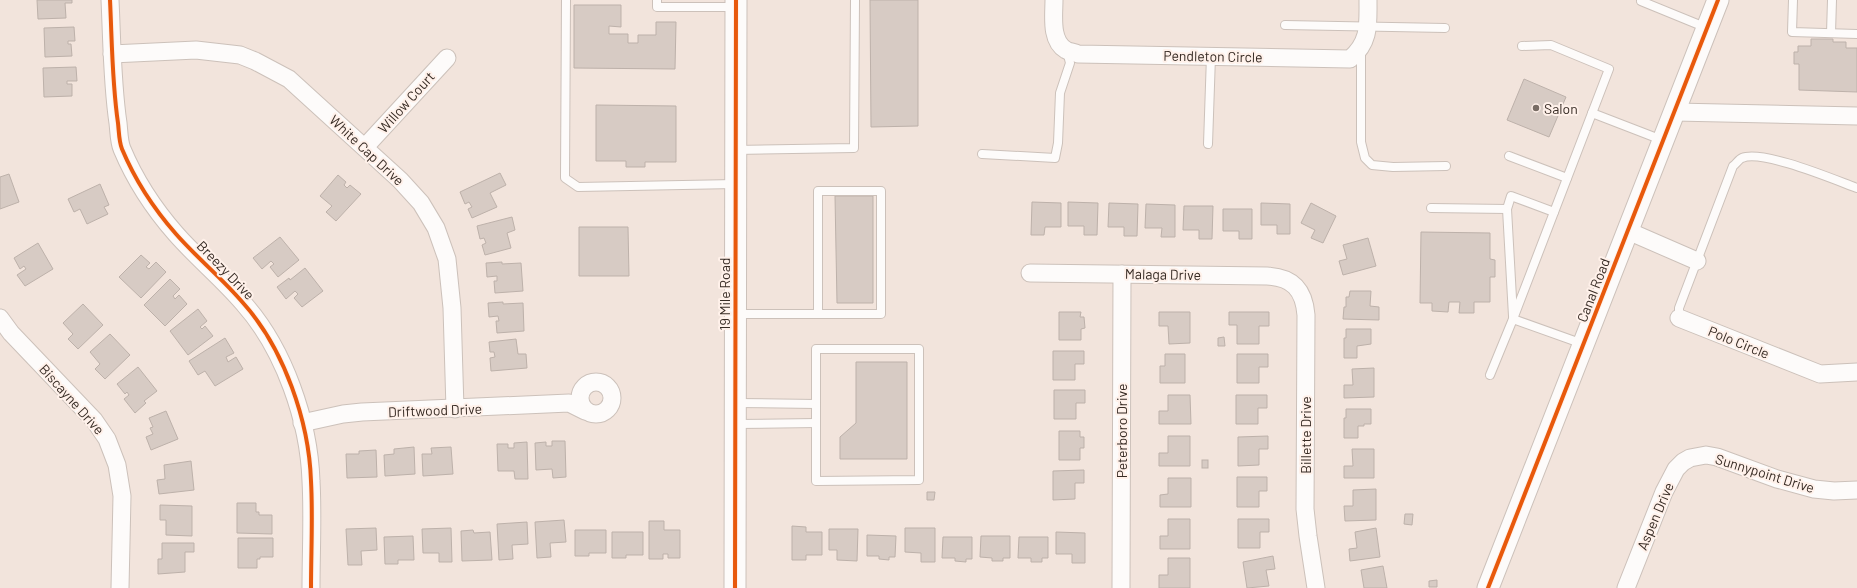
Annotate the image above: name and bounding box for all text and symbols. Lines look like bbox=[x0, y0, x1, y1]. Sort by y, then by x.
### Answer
street label: Pendleton Circle bbox=[1163, 47, 1263, 65]
street label: Willow Court bbox=[374, 68, 438, 136]
place label: Salon bbox=[1544, 100, 1578, 117]
marker: Salon bbox=[1531, 103, 1541, 113]
street label: White Cap Drive bbox=[326, 111, 408, 189]
street label: Breezy Drive bbox=[194, 237, 258, 303]
street label: Canal Road bbox=[1573, 256, 1613, 324]
street label: 19 Mile Road bbox=[716, 257, 733, 331]
street label: Malaga Drive bbox=[1125, 265, 1201, 283]
street label: Polo Circle bbox=[1706, 322, 1772, 362]
street label: Biscayne Drive bbox=[36, 360, 108, 438]
street label: Peterboro Drive bbox=[1113, 384, 1130, 478]
street label: Billette Drive bbox=[1297, 396, 1314, 474]
street label: Driftwood Drive bbox=[388, 400, 482, 420]
street label: Sunnypoint Drive bbox=[1713, 450, 1817, 496]
street label: Aspen Drive bbox=[1633, 480, 1677, 552]

